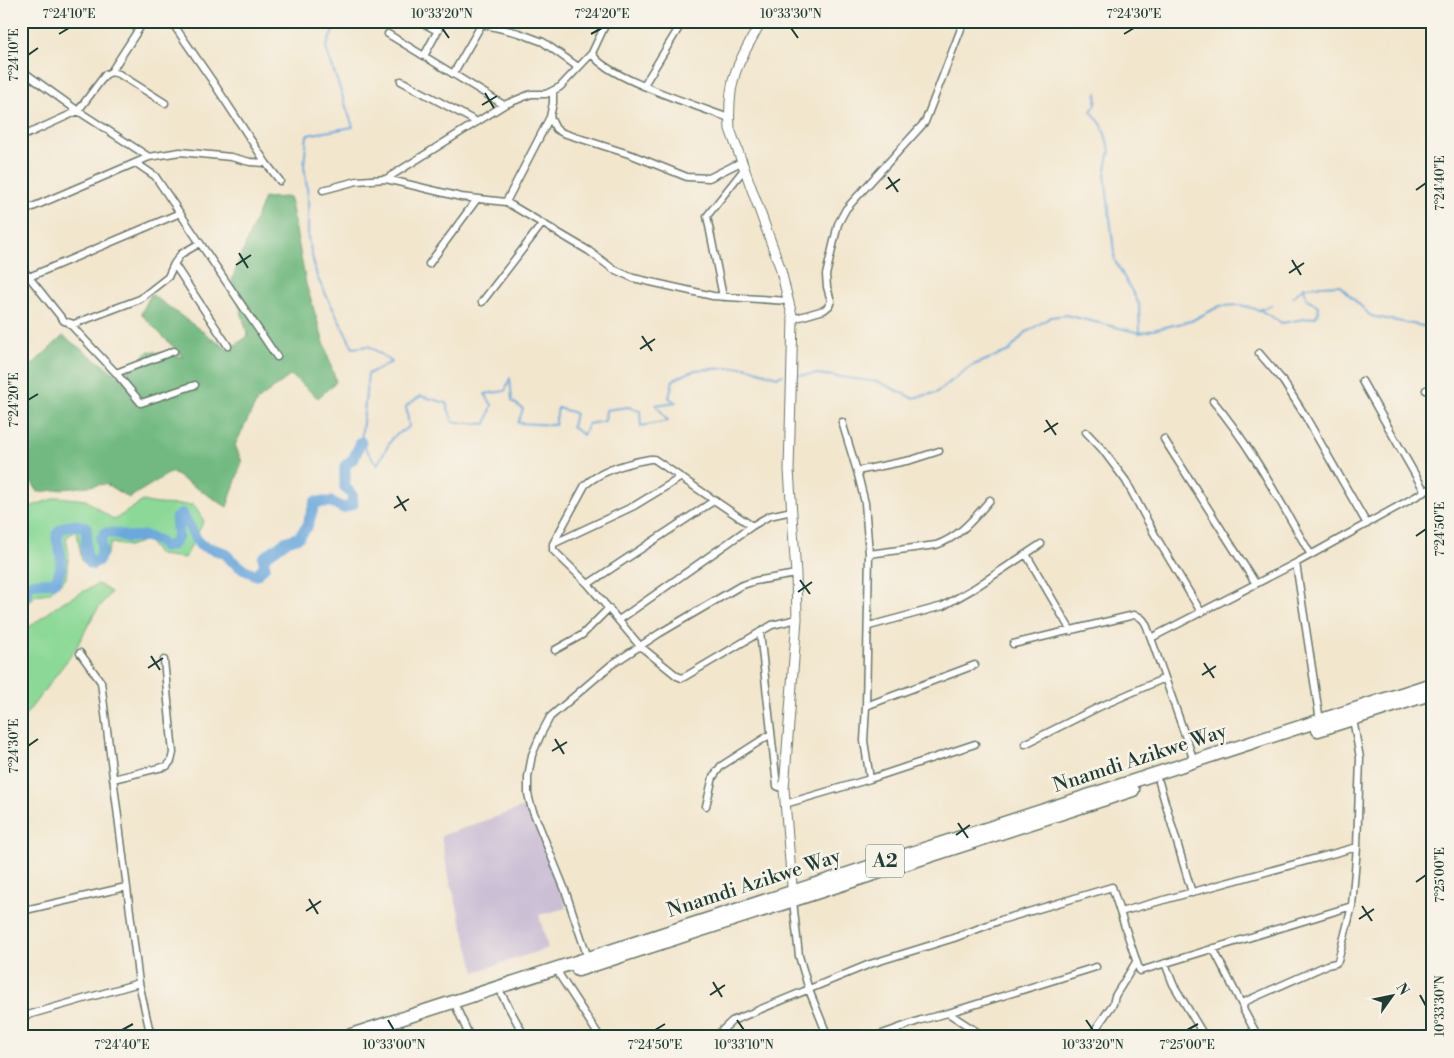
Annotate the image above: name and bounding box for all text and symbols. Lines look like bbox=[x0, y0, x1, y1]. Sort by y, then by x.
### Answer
text: 7°24'10"E bbox=[43, 7, 95, 22]
text: 10°33'20"N bbox=[411, 7, 473, 22]
text: 7°24'20"E bbox=[575, 7, 630, 22]
text: 10°33'30"N bbox=[760, 7, 822, 22]
text: 7°24'30"E bbox=[1107, 7, 1161, 22]
text: 7°24'10"E bbox=[7, 29, 22, 81]
text: 7°24'40"E bbox=[1433, 155, 1448, 211]
text: 7°24'20"E bbox=[7, 373, 22, 428]
text: 7°24'50"E bbox=[1433, 502, 1448, 556]
text: 7°24'30"E bbox=[7, 719, 22, 773]
street label: Nnamdi Azikwe Way bbox=[1050, 719, 1230, 799]
street label: Nnamdi Azikwe Way bbox=[664, 844, 844, 924]
road number: A2 bbox=[866, 844, 904, 878]
text: 7°25'00"E bbox=[1433, 847, 1448, 903]
north arrow bbox=[1366, 970, 1416, 1020]
text: 10°33'30"N bbox=[1433, 975, 1448, 1037]
text: N bbox=[1391, 980, 1413, 999]
text: 7°24'40"E bbox=[94, 1038, 150, 1053]
text: 10°33'00"N bbox=[363, 1038, 425, 1053]
text: 7°24'50"E bbox=[628, 1038, 682, 1053]
text: 10°33'10"N bbox=[714, 1038, 774, 1053]
text: 10°33'20"N bbox=[1062, 1038, 1124, 1053]
text: 7°25'00"E bbox=[1159, 1038, 1215, 1053]

